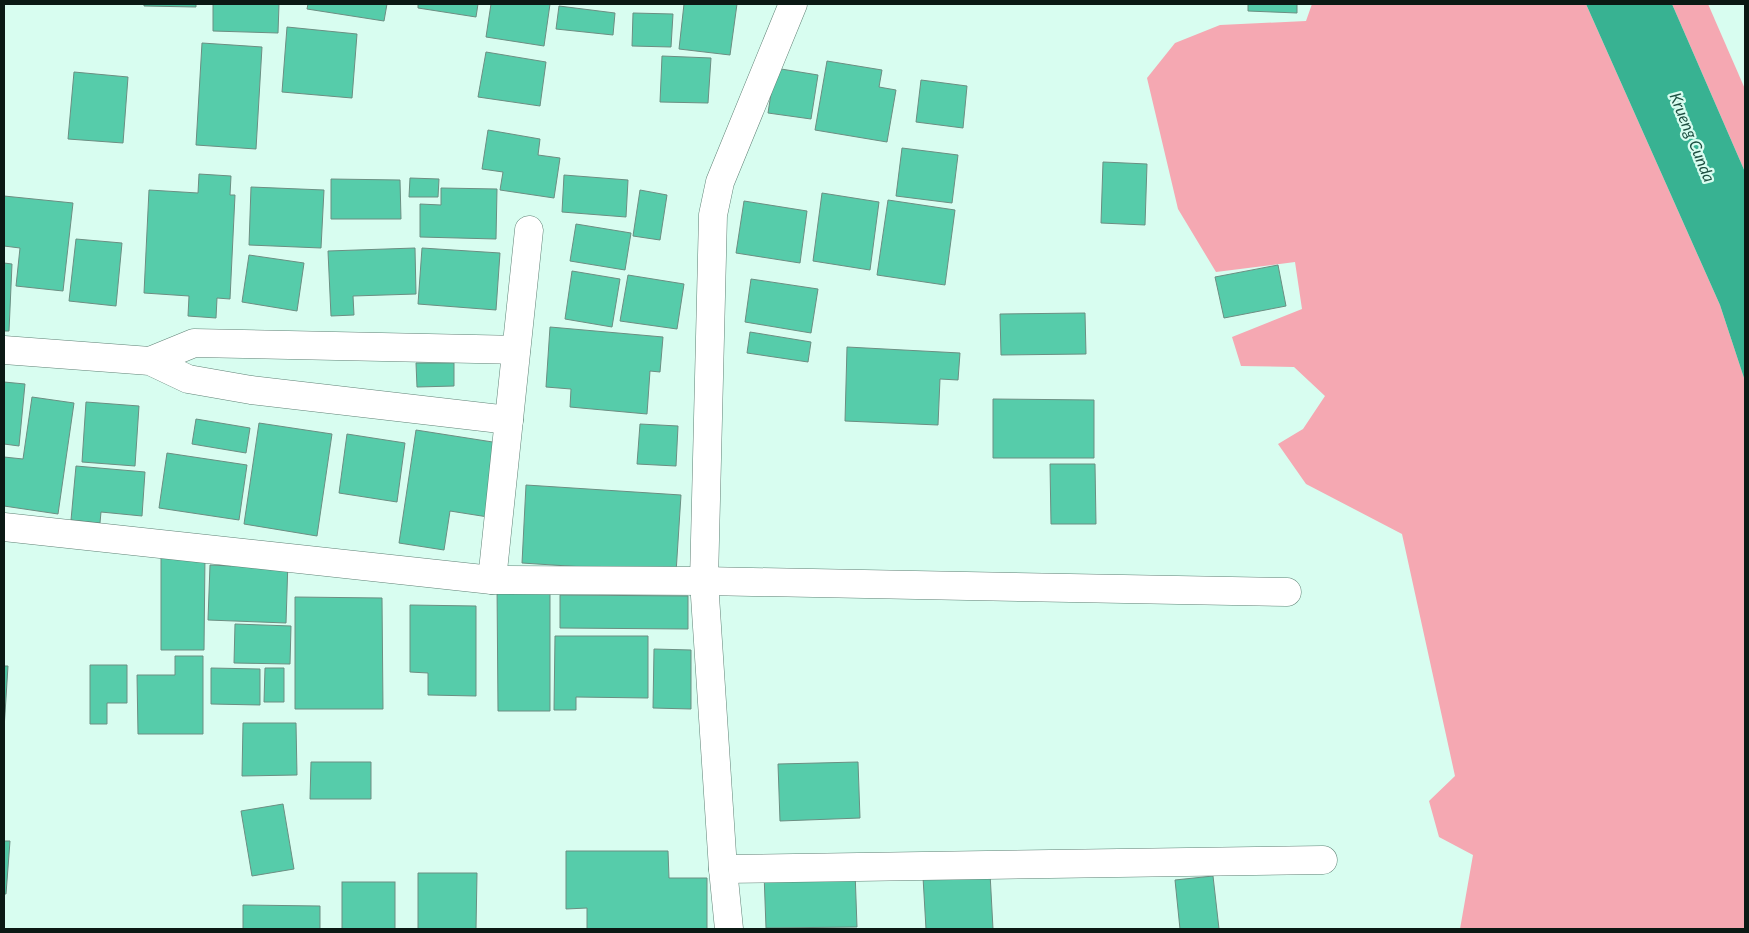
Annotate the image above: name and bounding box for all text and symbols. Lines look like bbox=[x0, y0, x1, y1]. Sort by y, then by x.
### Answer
water label: Krueng Cunda bbox=[1666, 89, 1720, 185]

